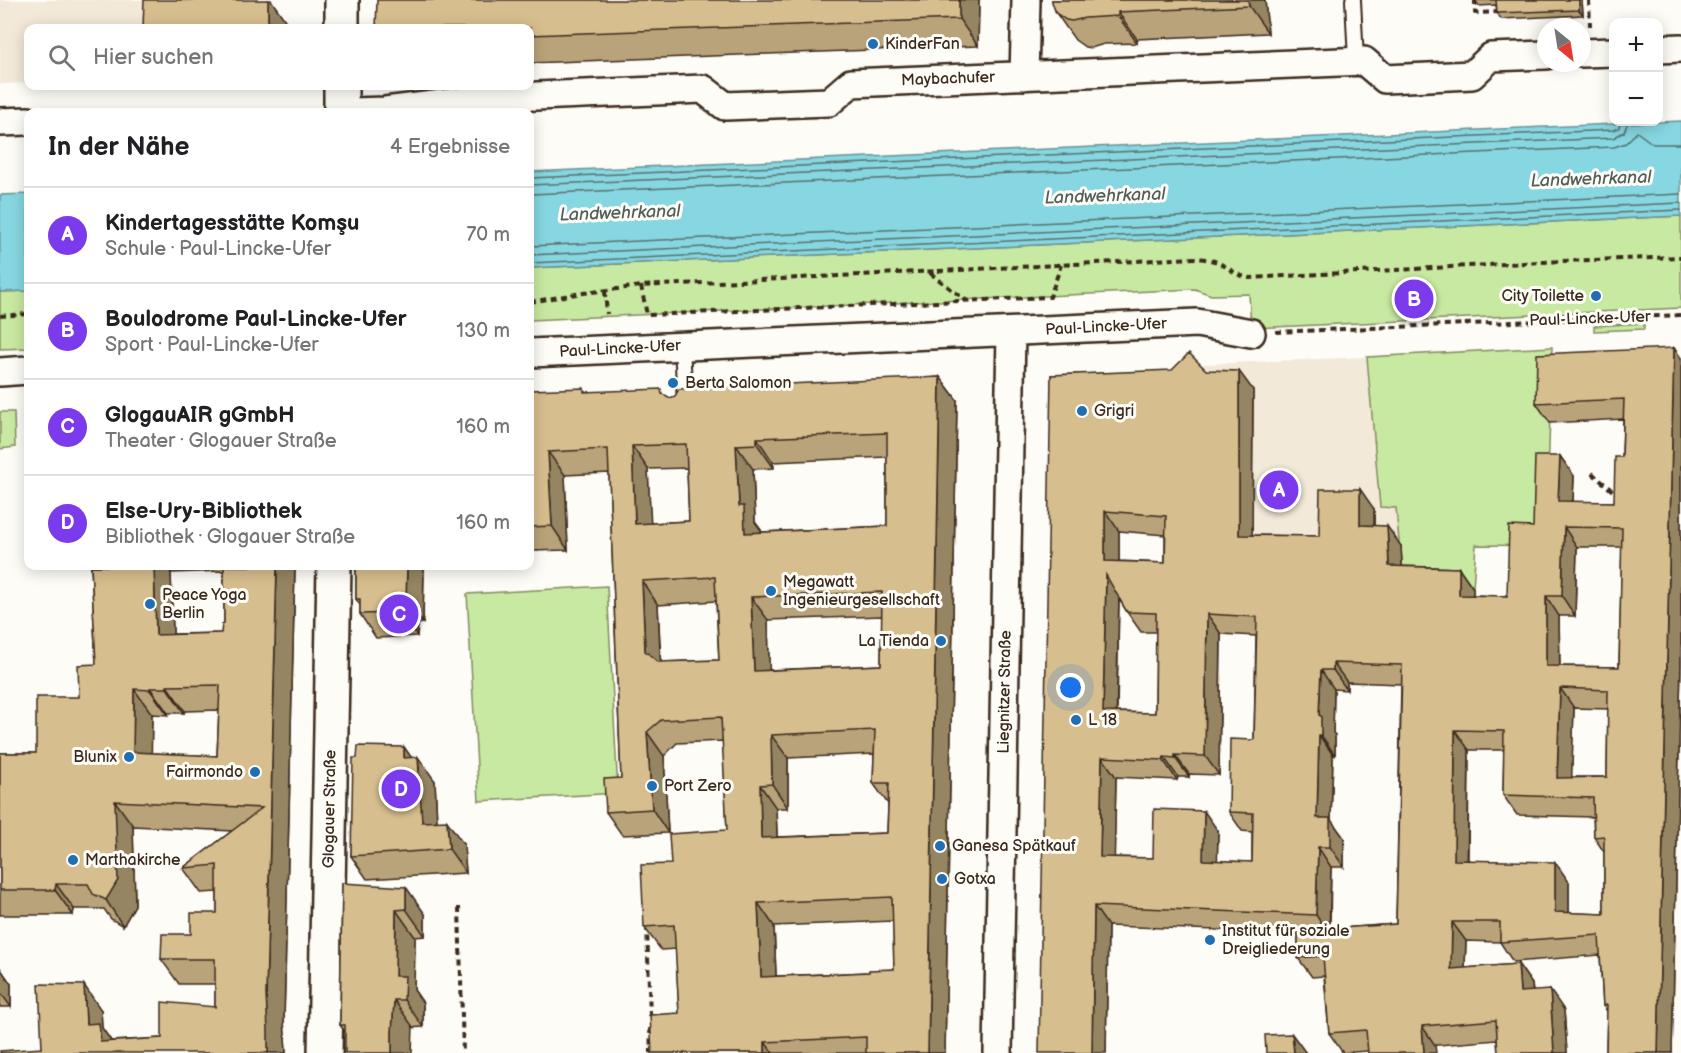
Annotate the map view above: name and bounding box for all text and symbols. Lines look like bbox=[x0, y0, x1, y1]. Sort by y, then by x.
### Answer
north arrow bbox=[1537, 18, 1591, 72]
map controls bbox=[1609, 18, 1663, 126]
button: + bbox=[1609, 18, 1663, 72]
search box bbox=[24, 24, 534, 90]
place label: KinderFan bbox=[885, 35, 960, 54]
marker: KinderFan bbox=[866, 37, 880, 51]
icon: search bbox=[45, 41, 78, 74]
text: Hier suchen bbox=[93, 44, 214, 71]
street label: Maybachufer bbox=[901, 68, 996, 90]
button: − bbox=[1609, 72, 1663, 126]
text: In der Nähe bbox=[48, 132, 190, 163]
text: 4 Ergebnisse bbox=[390, 135, 510, 159]
water label: Landwehrkanal bbox=[1530, 166, 1653, 192]
water label: Landwehrkanal bbox=[1044, 183, 1167, 209]
water label: Landwehrkanal bbox=[559, 200, 682, 226]
text: Kindertagesstätte Komşu bbox=[105, 210, 359, 237]
text: A bbox=[61, 223, 74, 247]
text: 70 m bbox=[466, 223, 510, 247]
text: Schule · Paul-Lincke-Ufer bbox=[105, 237, 331, 261]
pin: B bbox=[1394, 276, 1434, 322]
place label: City Toilette bbox=[1501, 287, 1585, 306]
marker: City Toilette bbox=[1589, 289, 1603, 303]
text: Boulodrome Paul-Lincke-Ufer bbox=[105, 306, 407, 333]
street label: Paul-Lincke-Ufer bbox=[1529, 307, 1651, 331]
street label: Paul-Lincke-Ufer bbox=[1045, 314, 1167, 340]
text: B bbox=[60, 319, 75, 343]
text: 130 m bbox=[456, 319, 510, 343]
text: Sport · Paul-Lincke-Ufer bbox=[105, 333, 319, 357]
street label: Paul-Lincke-Ufer bbox=[559, 336, 681, 362]
place label: Berta Salomon bbox=[685, 374, 792, 393]
marker: Berta Salomon bbox=[666, 376, 680, 390]
text: GlogauAIR gGmbH bbox=[105, 402, 295, 429]
place label: Grigri bbox=[1094, 402, 1134, 421]
marker: Grigri bbox=[1075, 404, 1089, 418]
text: C bbox=[60, 415, 75, 439]
text: 160 m bbox=[456, 415, 510, 439]
text: Theater · Glogauer Straße bbox=[105, 429, 337, 453]
pin: A bbox=[1260, 468, 1298, 512]
text: Else-Ury-Bibliothek bbox=[105, 498, 302, 525]
text: D bbox=[61, 511, 74, 535]
text: 160 m bbox=[456, 511, 510, 535]
text: Bibliothek · Glogauer Straße bbox=[105, 525, 355, 549]
place label: Megawatt Ingenieurgesellschaft bbox=[783, 573, 940, 610]
marker: Megawatt Ingenieurgesellschaft bbox=[764, 584, 778, 598]
place label: Peace Yoga Berlin bbox=[162, 586, 247, 623]
pin: C bbox=[380, 592, 418, 636]
marker: Peace Yoga Berlin bbox=[143, 597, 157, 611]
street label: Liegnitzer Straße bbox=[994, 630, 1016, 754]
place label: La Tienda bbox=[858, 632, 929, 651]
marker: La Tienda bbox=[934, 634, 948, 648]
your location bbox=[1056, 673, 1085, 702]
place label: L 18 bbox=[1088, 711, 1117, 730]
marker: L 18 bbox=[1069, 713, 1083, 727]
place label: Blunix bbox=[73, 748, 118, 767]
street label: Glogauer Straße bbox=[319, 749, 341, 868]
marker: Blunix bbox=[122, 750, 136, 764]
place label: Fairmondo bbox=[166, 763, 243, 782]
marker: Fairmondo bbox=[248, 765, 262, 779]
pin: D bbox=[382, 766, 420, 812]
place label: Port Zero bbox=[664, 777, 732, 796]
marker: Port Zero bbox=[645, 779, 659, 793]
place label: Ganesa Spätkauf bbox=[952, 837, 1076, 856]
marker: Ganesa Spätkauf bbox=[933, 839, 947, 853]
place label: Marthakirche bbox=[85, 851, 181, 870]
marker: Marthakirche bbox=[66, 853, 80, 867]
place label: Gotxa bbox=[954, 870, 996, 889]
marker: Gotxa bbox=[935, 872, 949, 886]
place label: Institut für soziale Dreigliederung bbox=[1222, 922, 1350, 959]
marker: Institut für soziale Dreigliederung bbox=[1203, 933, 1217, 947]

